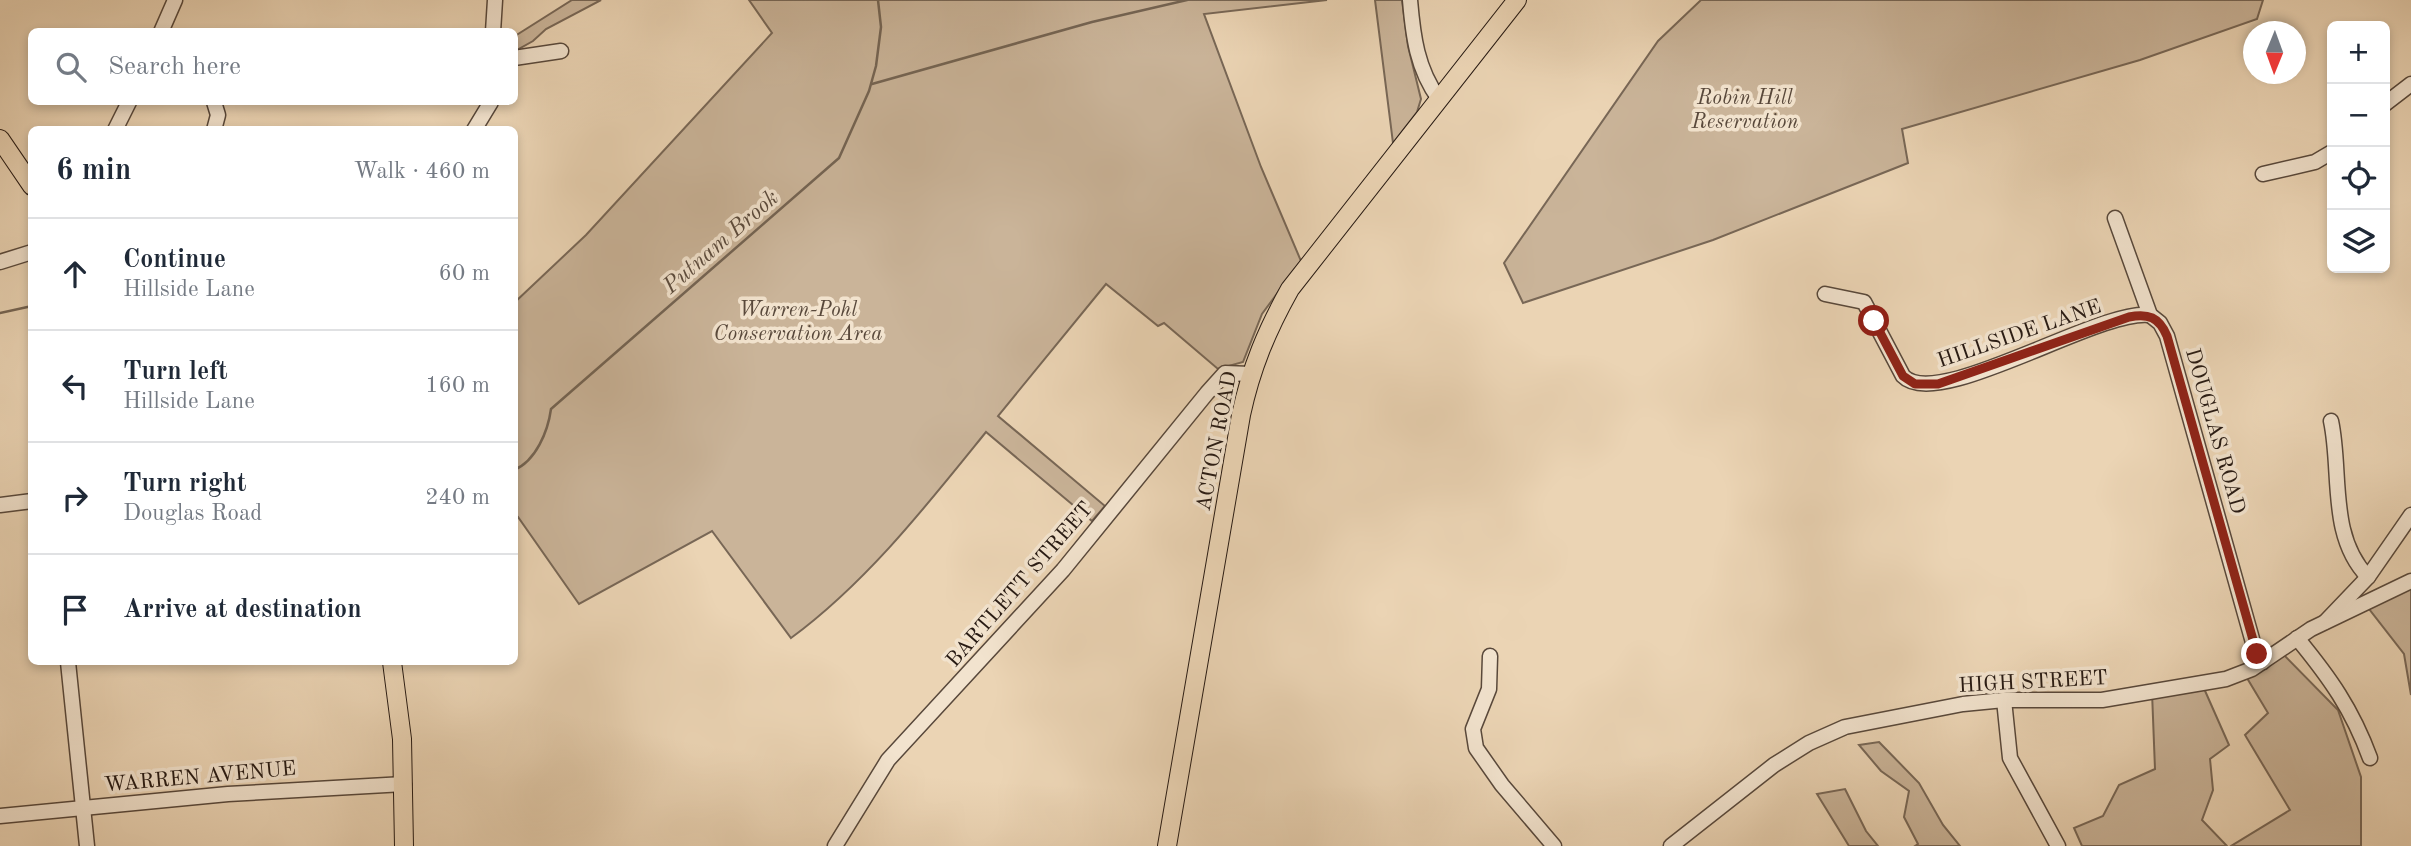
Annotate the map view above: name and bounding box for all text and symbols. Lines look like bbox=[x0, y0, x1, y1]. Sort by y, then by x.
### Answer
north arrow bbox=[2243, 21, 2306, 84]
map controls bbox=[2327, 21, 2390, 273]
button: + bbox=[2327, 21, 2390, 84]
search box bbox=[28, 28, 518, 105]
icon: search bbox=[52, 48, 90, 86]
text: Search here bbox=[108, 54, 241, 80]
button: − bbox=[2327, 84, 2390, 147]
park label: Robin Hill Reservation bbox=[1691, 88, 1798, 133]
button: locate bbox=[2327, 147, 2390, 210]
text: 6 min bbox=[56, 156, 131, 186]
text: Walk · 460 m bbox=[354, 160, 490, 183]
water label: Putnam Brook bbox=[658, 186, 783, 299]
button: layers bbox=[2327, 210, 2390, 273]
text: Continue bbox=[123, 247, 226, 273]
icon: ahead bbox=[56, 255, 94, 293]
text: 60 m bbox=[439, 262, 490, 285]
text: Hillside Lane bbox=[123, 278, 255, 301]
street label: HILLSIDE LANE bbox=[1935, 297, 2104, 372]
park label: Warren-Pohl Conservation Area bbox=[714, 300, 882, 345]
route start bbox=[1858, 305, 1889, 336]
street label: DOUGLAS ROAD bbox=[2181, 346, 2248, 517]
text: Turn left bbox=[123, 359, 228, 385]
icon: left bbox=[56, 367, 94, 405]
street label: ACTON ROAD bbox=[1194, 370, 1241, 513]
text: 160 m bbox=[425, 374, 490, 397]
text: Hillside Lane bbox=[123, 390, 255, 413]
text: Turn right bbox=[123, 471, 246, 497]
icon: right bbox=[56, 479, 94, 517]
text: 240 m bbox=[425, 486, 490, 509]
street label: BARTLETT STREET bbox=[943, 498, 1097, 672]
text: Douglas Road bbox=[123, 502, 262, 525]
icon: arrive bbox=[56, 591, 94, 629]
text: Arrive at destination bbox=[123, 597, 362, 623]
route end bbox=[2241, 638, 2272, 669]
street label: HIGH STREET bbox=[1958, 668, 2108, 697]
street label: WARREN AVENUE bbox=[103, 759, 297, 796]

